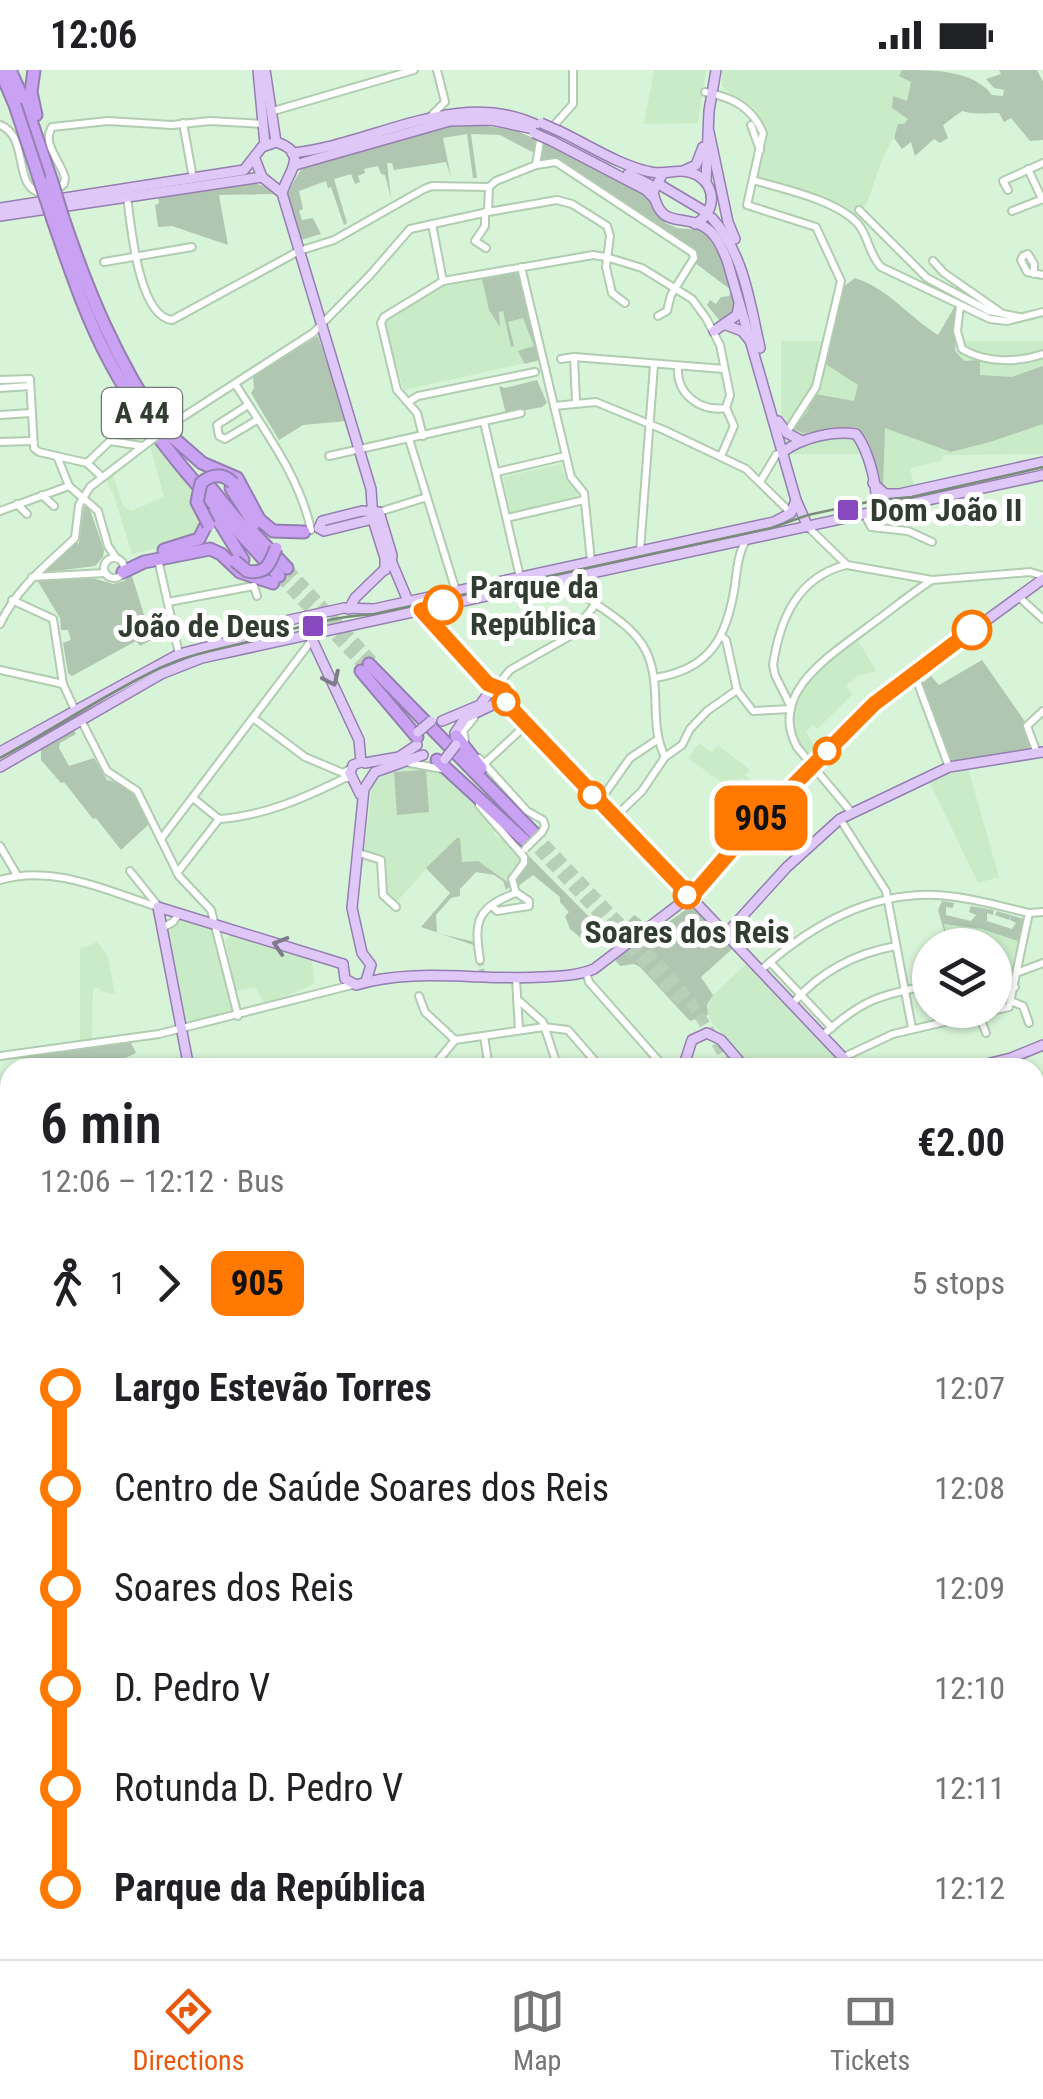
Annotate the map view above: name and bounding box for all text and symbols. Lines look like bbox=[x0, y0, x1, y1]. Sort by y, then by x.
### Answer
text: 12:06 bbox=[50, 13, 137, 57]
road number: A 44 bbox=[102, 388, 182, 438]
place label: Dom João II bbox=[870, 491, 1022, 529]
marker: Dom João II bbox=[835, 497, 861, 523]
place label: Parque da República bbox=[470, 568, 599, 643]
marker: Parque da República bbox=[424, 586, 462, 624]
place label: João de Deus bbox=[118, 607, 290, 645]
unlabelled marker bbox=[953, 611, 991, 649]
marker: João de Deus bbox=[300, 613, 326, 639]
one-way arrow bbox=[320, 669, 340, 687]
unlabelled marker bbox=[493, 689, 519, 715]
unlabelled marker bbox=[814, 738, 840, 764]
unlabelled marker bbox=[579, 782, 605, 808]
line badge: 905 bbox=[704, 786, 818, 850]
text: 905 bbox=[734, 798, 788, 839]
marker: Soares dos Reis bbox=[674, 882, 700, 908]
place label: Soares dos Reis bbox=[584, 913, 790, 951]
map controls bbox=[912, 928, 1012, 1028]
button: layers bbox=[912, 928, 1012, 1028]
one-way arrow bbox=[273, 936, 290, 957]
text: 6 min bbox=[40, 1092, 162, 1156]
text: €2.00 bbox=[917, 1121, 1005, 1165]
text: 12:06 – 12:12 · Bus bbox=[40, 1162, 284, 1200]
icon: walk bbox=[40, 1256, 95, 1311]
icon: forward bbox=[141, 1256, 196, 1311]
text: 905 bbox=[231, 1263, 284, 1304]
text: 1 bbox=[110, 1264, 126, 1302]
text: 5 stops bbox=[912, 1264, 1005, 1302]
text: Largo Estevão Torres bbox=[114, 1366, 432, 1410]
text: 12:07 bbox=[934, 1369, 1005, 1407]
text: Centro de Saúde Soares dos Reis bbox=[114, 1466, 609, 1510]
text: 12:08 bbox=[934, 1469, 1005, 1507]
text: Soares dos Reis bbox=[114, 1566, 354, 1610]
text: 12:09 bbox=[934, 1569, 1005, 1607]
text: D. Pedro V bbox=[114, 1666, 270, 1710]
text: 12:10 bbox=[934, 1669, 1005, 1707]
text: Rotunda D. Pedro V bbox=[114, 1766, 403, 1810]
text: 12:11 bbox=[934, 1769, 1005, 1807]
text: Parque da República bbox=[114, 1866, 426, 1910]
text: 12:12 bbox=[934, 1869, 1005, 1907]
tab: Directions bbox=[133, 1984, 244, 2077]
tab: Map bbox=[510, 1984, 565, 2077]
tab: Tickets bbox=[830, 1984, 910, 2077]

